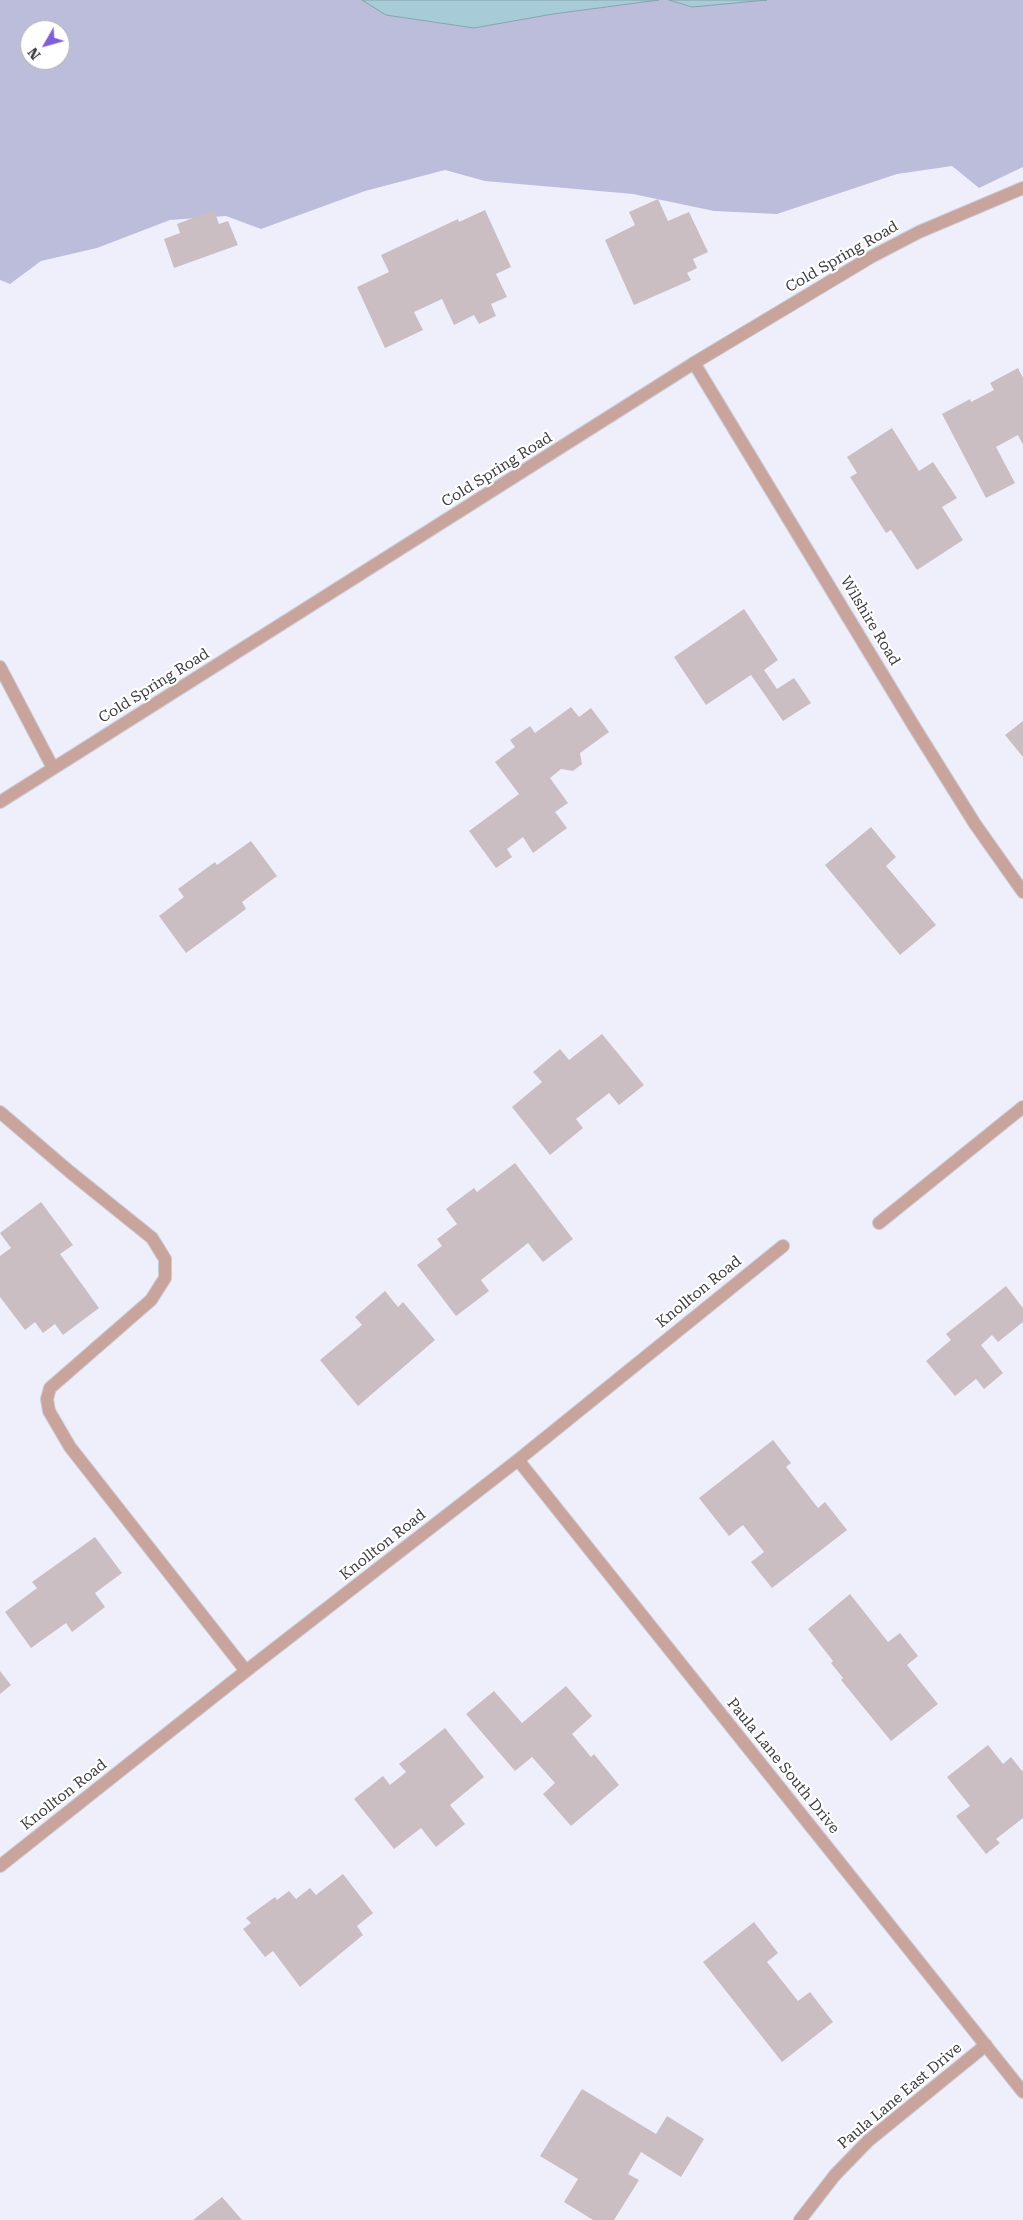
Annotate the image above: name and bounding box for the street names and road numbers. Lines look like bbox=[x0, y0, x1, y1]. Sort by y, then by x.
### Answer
street label: Cold Spring Road bbox=[782, 217, 902, 297]
street label: Cold Spring Road bbox=[438, 429, 556, 511]
street label: Wilshire Road bbox=[836, 573, 904, 669]
street label: Cold Spring Road bbox=[95, 645, 213, 727]
street label: Knollton Road bbox=[653, 1252, 745, 1332]
street label: Knollton Road bbox=[336, 1506, 430, 1584]
street label: Paula Lane South Drive bbox=[723, 1695, 843, 1837]
street label: Knollton Road bbox=[17, 1756, 111, 1834]
street label: Paula Lane East Drive bbox=[834, 2039, 966, 2153]

